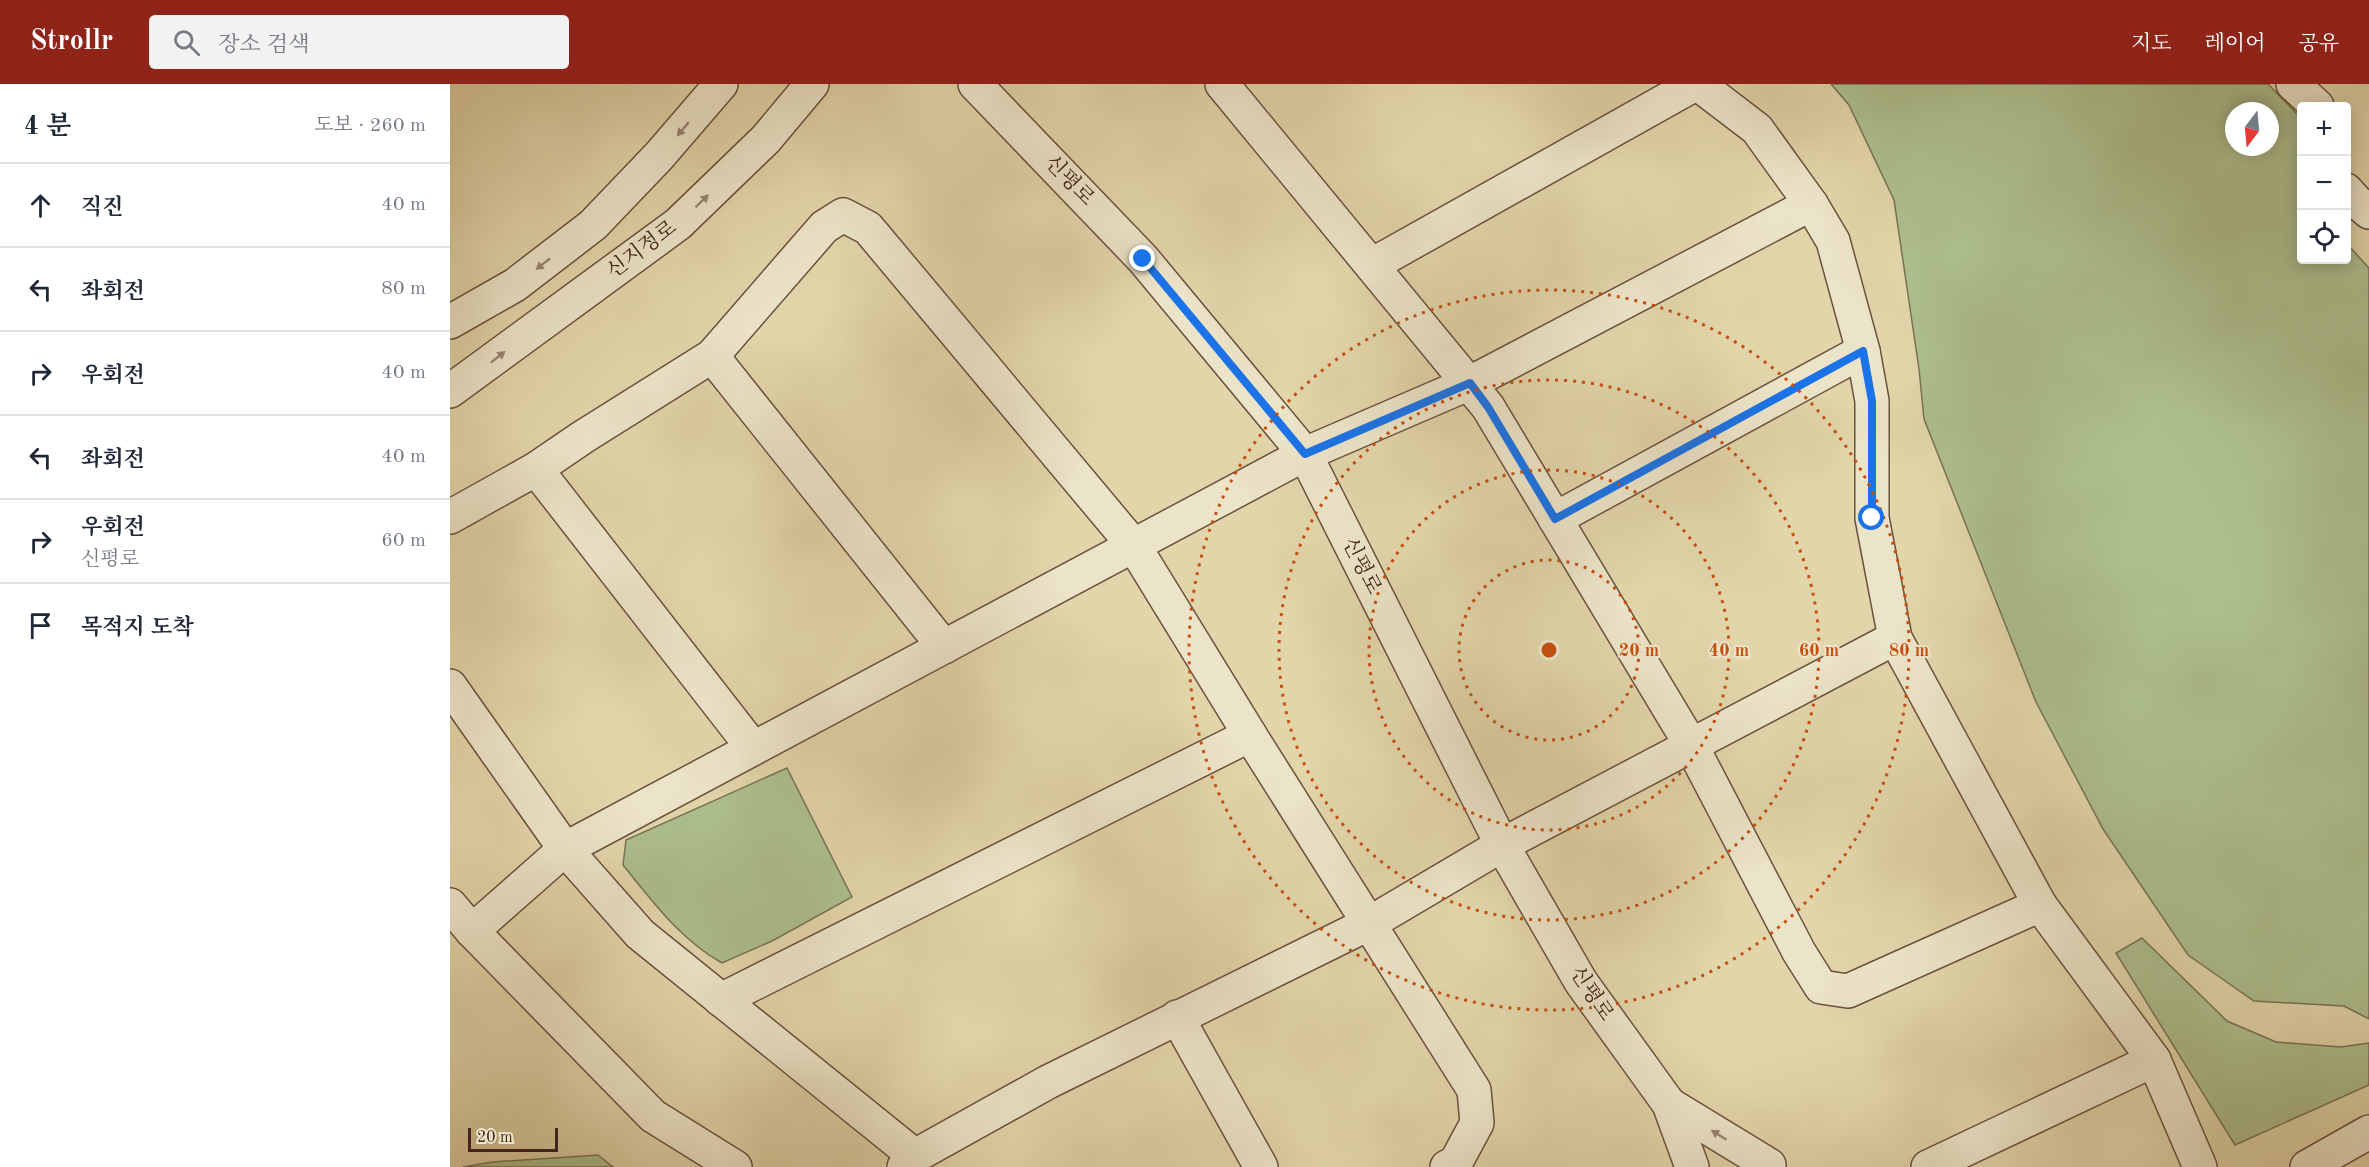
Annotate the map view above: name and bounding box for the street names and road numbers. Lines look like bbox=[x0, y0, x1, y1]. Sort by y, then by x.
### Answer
street label: 신평로 bbox=[1040, 150, 1099, 210]
street label: 신지정로 bbox=[602, 216, 681, 283]
street label: 신평로 bbox=[1338, 533, 1386, 598]
street label: 신평로 bbox=[1565, 962, 1618, 1025]

